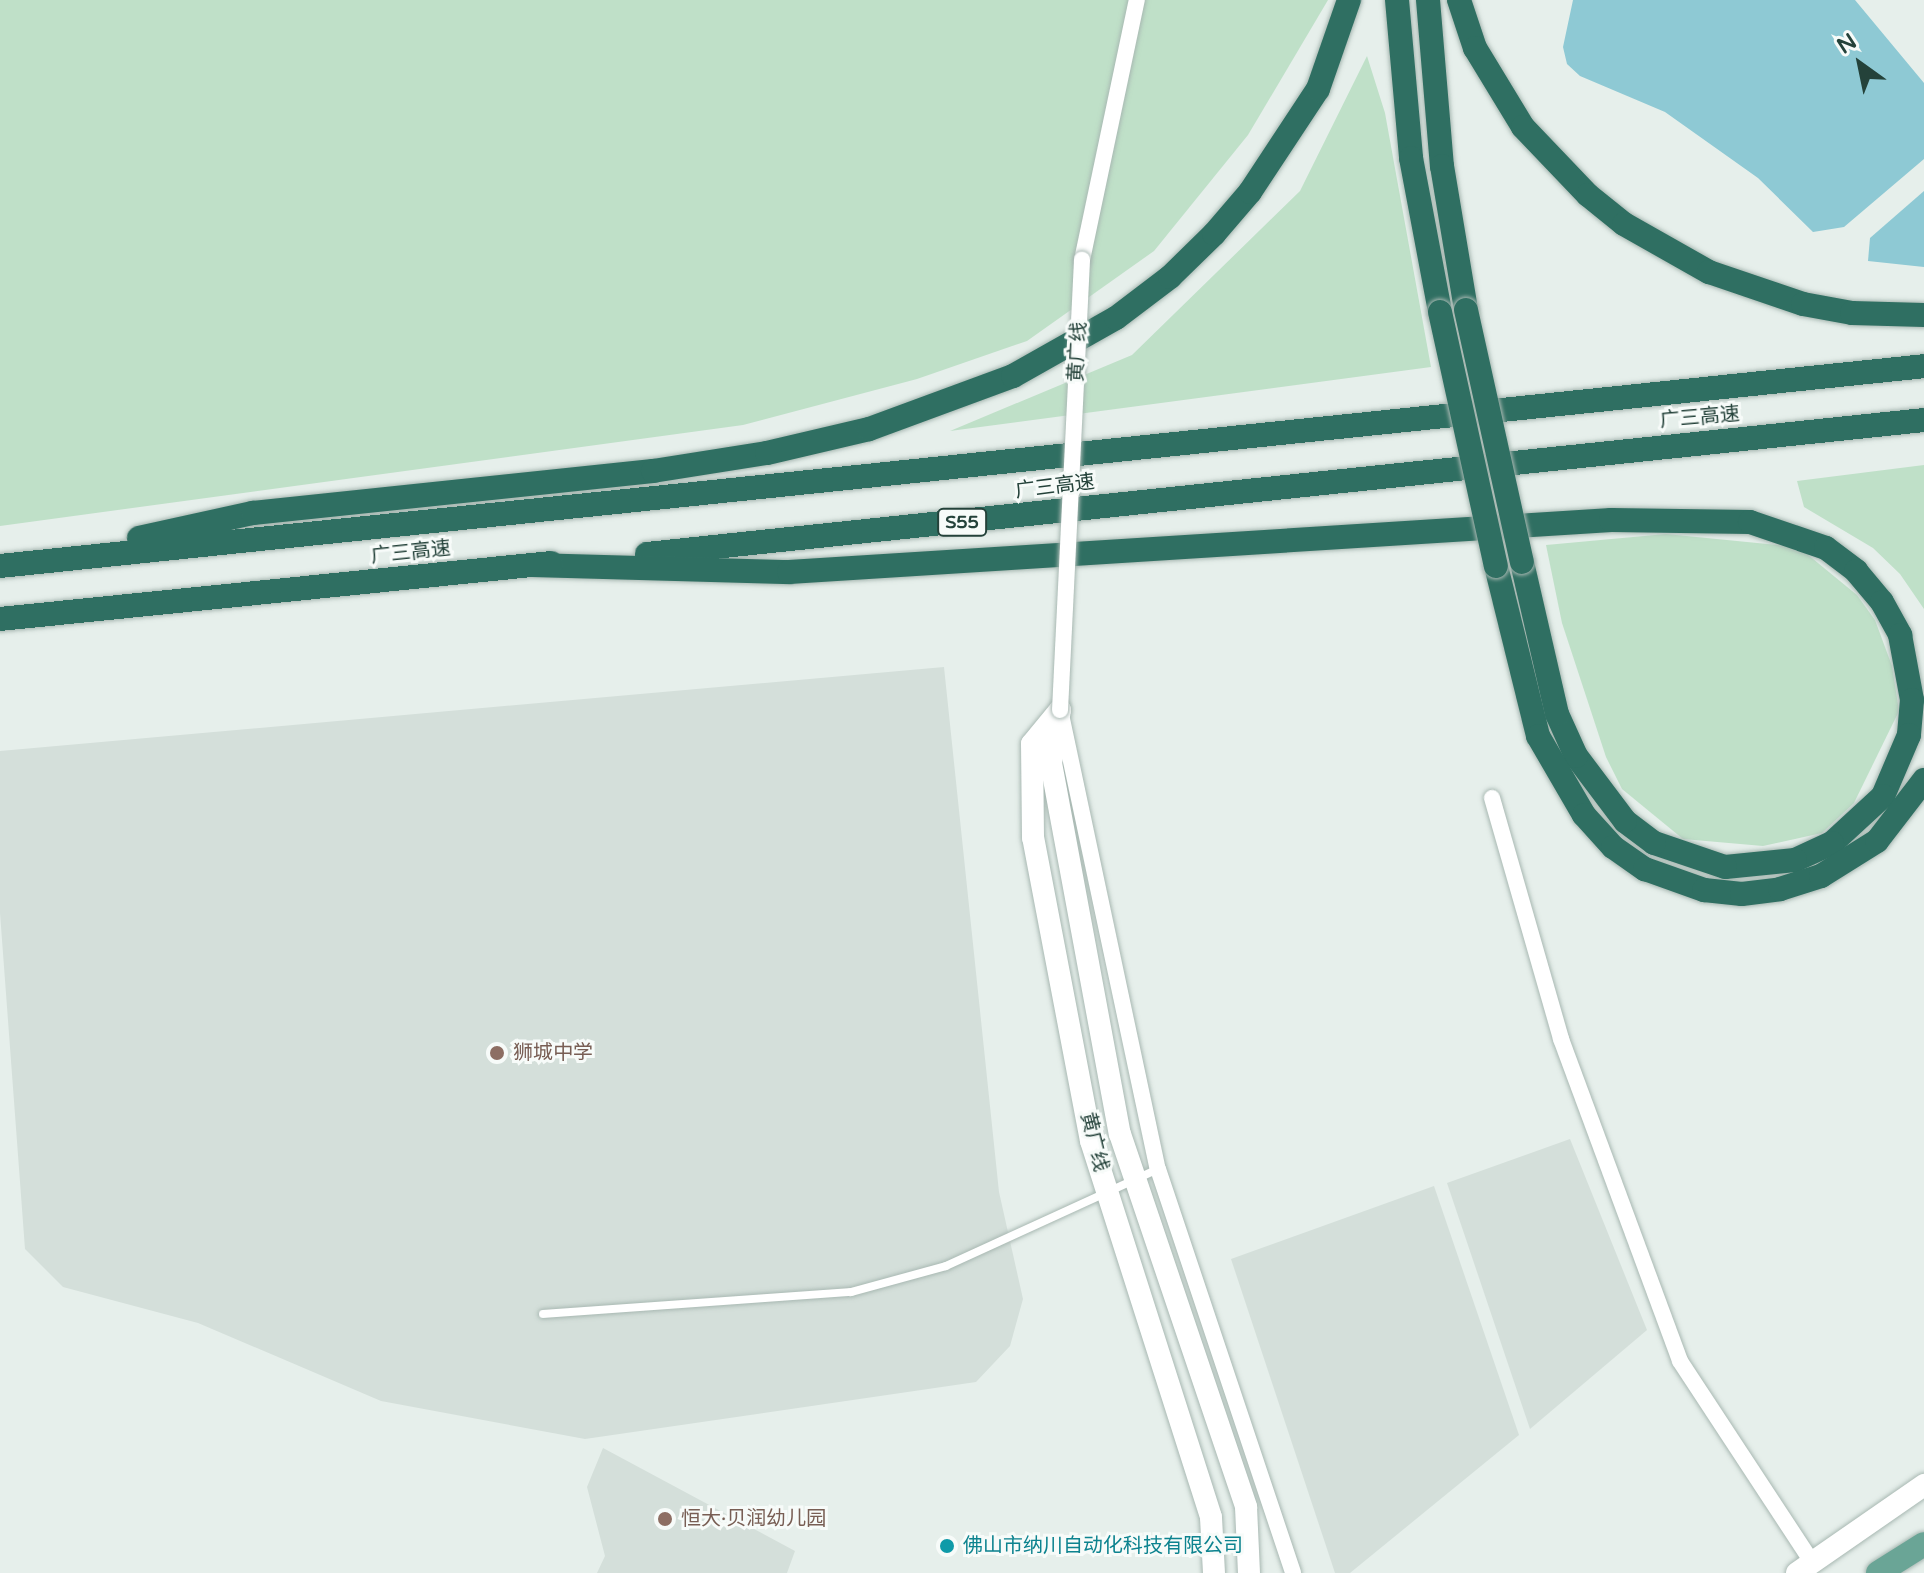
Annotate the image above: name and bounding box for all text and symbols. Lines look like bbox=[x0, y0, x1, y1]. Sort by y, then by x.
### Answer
north arrow bbox=[1820, 24, 1900, 104]
text: N bbox=[1832, 28, 1861, 60]
street label: 黄广线 bbox=[1064, 321, 1092, 383]
street label: 广三高速 bbox=[1659, 403, 1741, 433]
street label: 广三高速 bbox=[1014, 470, 1096, 504]
road number: S55 bbox=[936, 508, 988, 536]
street label: 广三高速 bbox=[370, 537, 452, 569]
place label: 狮城中学 bbox=[513, 1041, 593, 1065]
marker: 狮城中学 bbox=[488, 1044, 506, 1062]
street label: 黄广线 bbox=[1075, 1110, 1113, 1174]
place label: 恒大·贝润幼儿园 bbox=[681, 1507, 826, 1531]
marker: 恒大·贝润幼儿园 bbox=[656, 1510, 674, 1528]
place label: 佛山市纳川自动化科技有限公司 bbox=[963, 1534, 1243, 1558]
marker: 佛山市纳川自动化科技有限公司 bbox=[938, 1537, 956, 1555]

